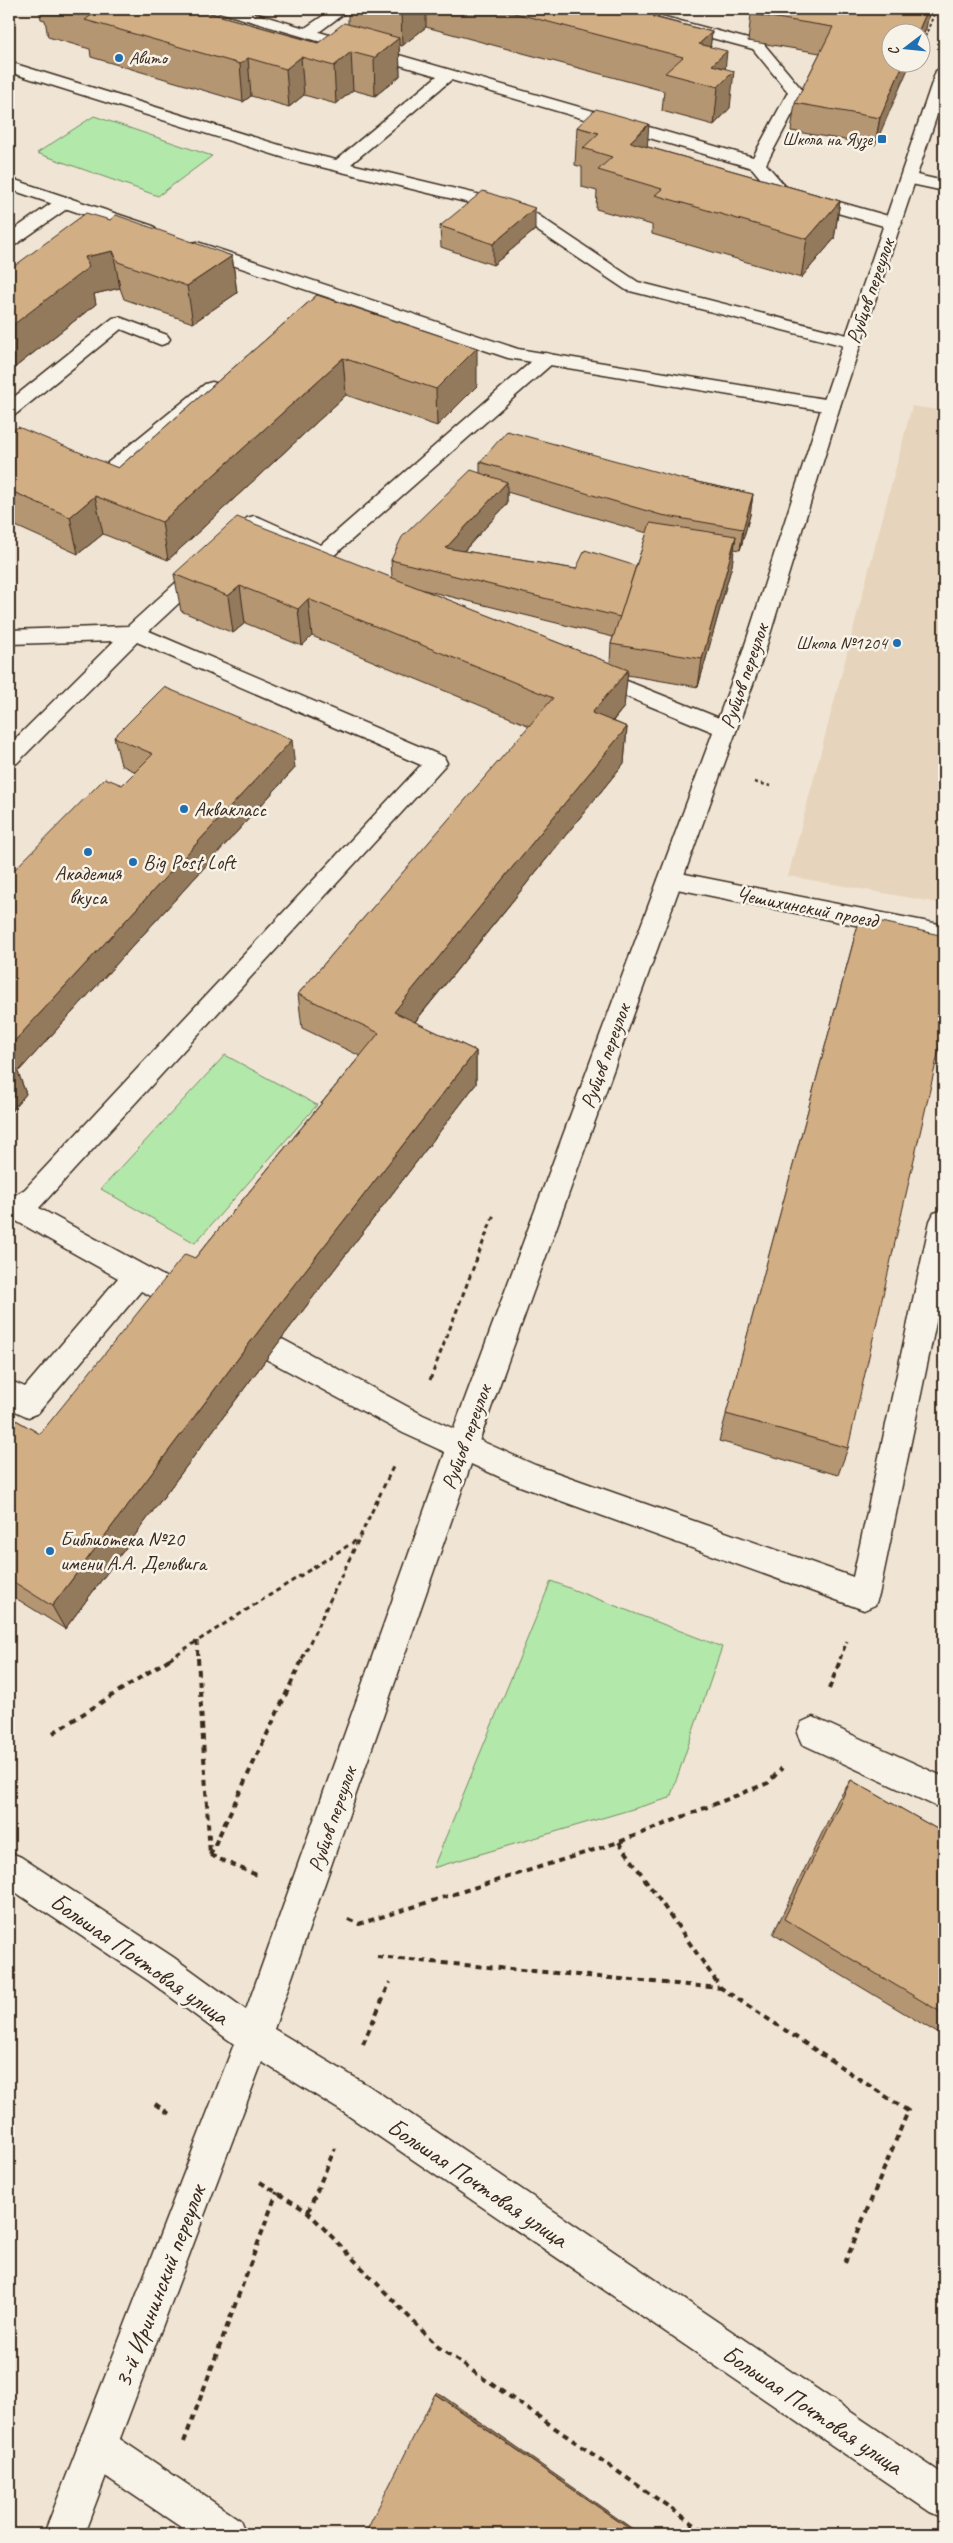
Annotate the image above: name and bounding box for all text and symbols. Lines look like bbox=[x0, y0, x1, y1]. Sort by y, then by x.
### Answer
north arrow bbox=[880, 22, 930, 72]
text: С bbox=[884, 44, 903, 57]
place label: Авито bbox=[129, 47, 168, 69]
marker: Авито bbox=[113, 52, 125, 64]
place label: Школа на Яузе bbox=[782, 128, 873, 151]
marker: Школа на Яузе bbox=[876, 133, 888, 145]
street label: Рубцов переулок bbox=[840, 233, 901, 347]
street label: Рубцов переулок bbox=[714, 618, 775, 732]
place label: Школа №1204 bbox=[796, 632, 889, 654]
marker: Школа №1204 bbox=[891, 637, 903, 649]
place label: Аквакласс bbox=[194, 796, 267, 822]
marker: Аквакласс bbox=[178, 803, 190, 815]
marker: Академия вкуса bbox=[82, 846, 94, 858]
place label: Big Post Loft bbox=[143, 849, 237, 875]
marker: Big Post Loft bbox=[127, 856, 139, 868]
place label: Академия вкуса bbox=[55, 860, 123, 910]
street label: Чешихинский проезд bbox=[734, 881, 882, 934]
street label: Рубцов переулок bbox=[574, 998, 637, 1112]
street label: Рубцов переулок bbox=[435, 1379, 498, 1493]
place label: Библиотека №20 имени А.А. Дельвига bbox=[60, 1526, 208, 1576]
marker: Библиотека №20 имени А.А. Дельвига bbox=[44, 1545, 56, 1557]
street label: Рубцов переулок bbox=[302, 1761, 363, 1875]
street label: Большая Почтовая улица bbox=[44, 1885, 237, 2034]
street label: Большая Почтовая улица bbox=[381, 2111, 576, 2256]
street label: 3-й Ирининский переулок bbox=[107, 2178, 214, 2392]
street label: Большая Почтовая улица bbox=[716, 2338, 911, 2483]

